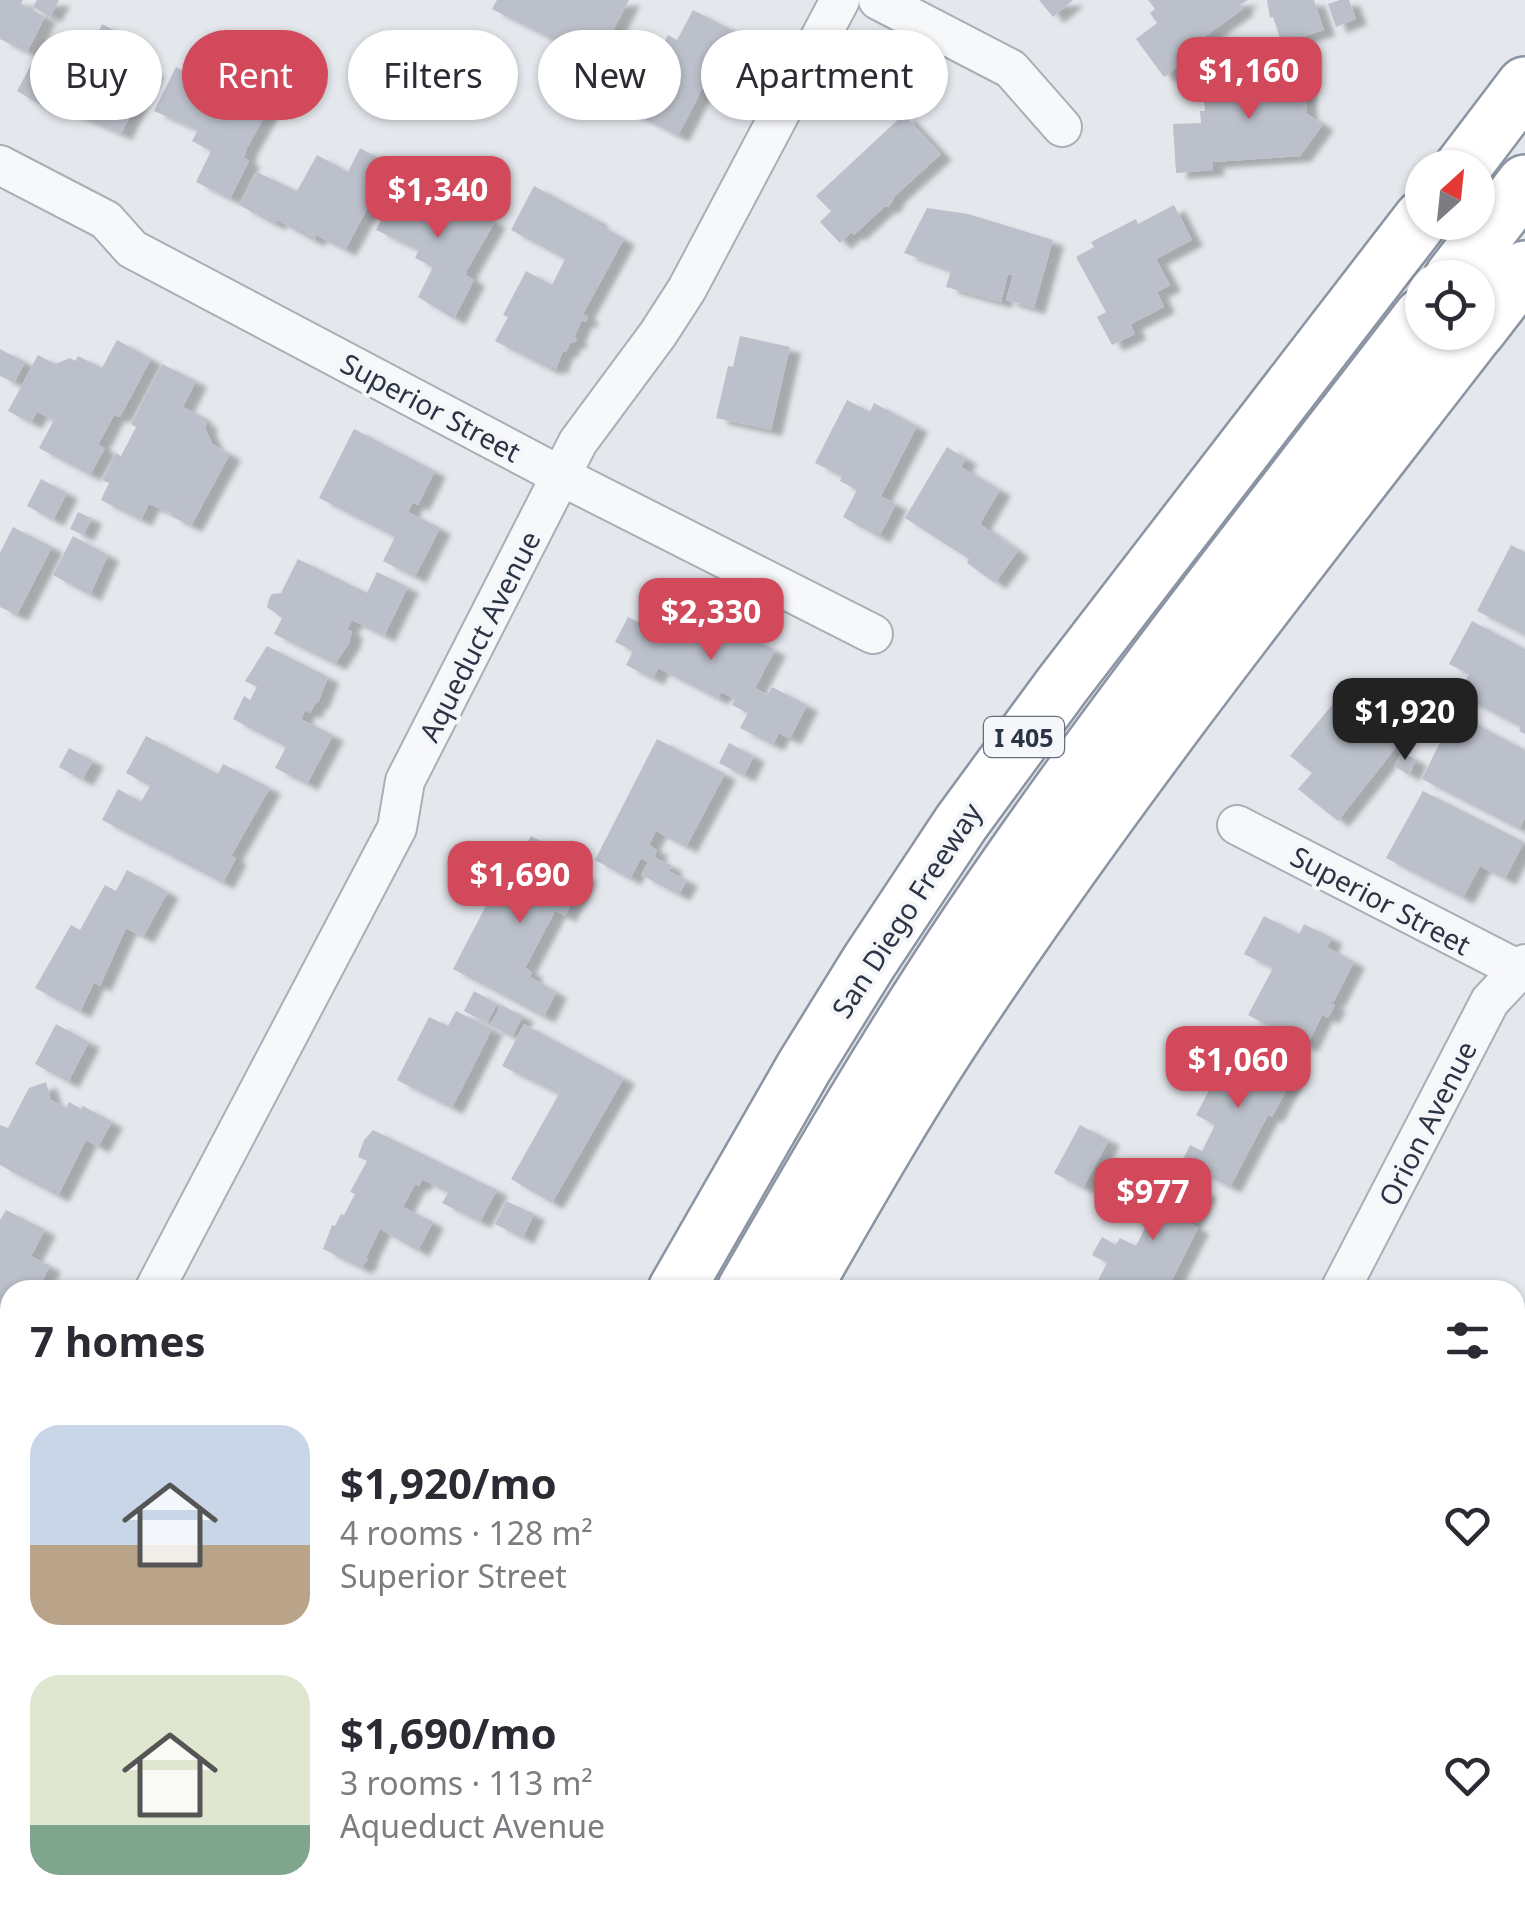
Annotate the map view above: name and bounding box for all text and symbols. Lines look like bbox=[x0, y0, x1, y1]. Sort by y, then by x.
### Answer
chip: Buy bbox=[30, 30, 162, 120]
chip: Rent bbox=[182, 30, 328, 120]
chip: Filters bbox=[348, 30, 518, 120]
chip: New bbox=[538, 30, 681, 120]
chip: Apartment bbox=[701, 30, 948, 120]
pin: $1,160 bbox=[1168, 37, 1330, 122]
text: $1,160 bbox=[1199, 48, 1299, 91]
north arrow bbox=[1405, 150, 1495, 240]
map controls bbox=[1405, 150, 1495, 350]
pin: $1,340 bbox=[357, 156, 519, 241]
text: $1,340 bbox=[388, 167, 488, 210]
button: locate bbox=[1405, 260, 1495, 350]
street label: Superior Street bbox=[334, 344, 528, 470]
street label: Aqueduct Avenue bbox=[409, 524, 549, 748]
pin: $2,330 bbox=[630, 578, 792, 663]
text: $2,330 bbox=[661, 589, 761, 632]
pin: $1,920 bbox=[1324, 678, 1486, 763]
text: $1,920 bbox=[1355, 689, 1455, 732]
road number: I 405 bbox=[984, 717, 1064, 757]
street label: San Diego Freeway bbox=[822, 795, 990, 1025]
street label: Superior Street bbox=[1284, 837, 1478, 963]
pin: $1,690 bbox=[439, 841, 601, 926]
text: $1,690 bbox=[470, 852, 570, 895]
pin: $1,060 bbox=[1157, 1026, 1319, 1111]
street label: Orion Avenue bbox=[1369, 1034, 1485, 1212]
text: $1,060 bbox=[1188, 1037, 1288, 1080]
pin: $977 bbox=[1094, 1158, 1212, 1243]
text: $977 bbox=[1116, 1169, 1190, 1212]
text: 7 homes bbox=[30, 1312, 206, 1369]
icon: filters bbox=[1440, 1313, 1495, 1368]
text: $1,920/mo bbox=[340, 1454, 557, 1511]
icon: home bbox=[110, 1465, 230, 1585]
icon: heart bbox=[1440, 1498, 1495, 1553]
text: 4 rooms · 128 m² bbox=[340, 1511, 593, 1554]
text: Superior Street bbox=[340, 1554, 567, 1597]
text: $1,690/mo bbox=[340, 1704, 557, 1761]
icon: home bbox=[110, 1715, 230, 1835]
icon: heart bbox=[1440, 1748, 1495, 1803]
text: 3 rooms · 113 m² bbox=[340, 1761, 593, 1804]
text: Aqueduct Avenue bbox=[340, 1804, 605, 1847]

